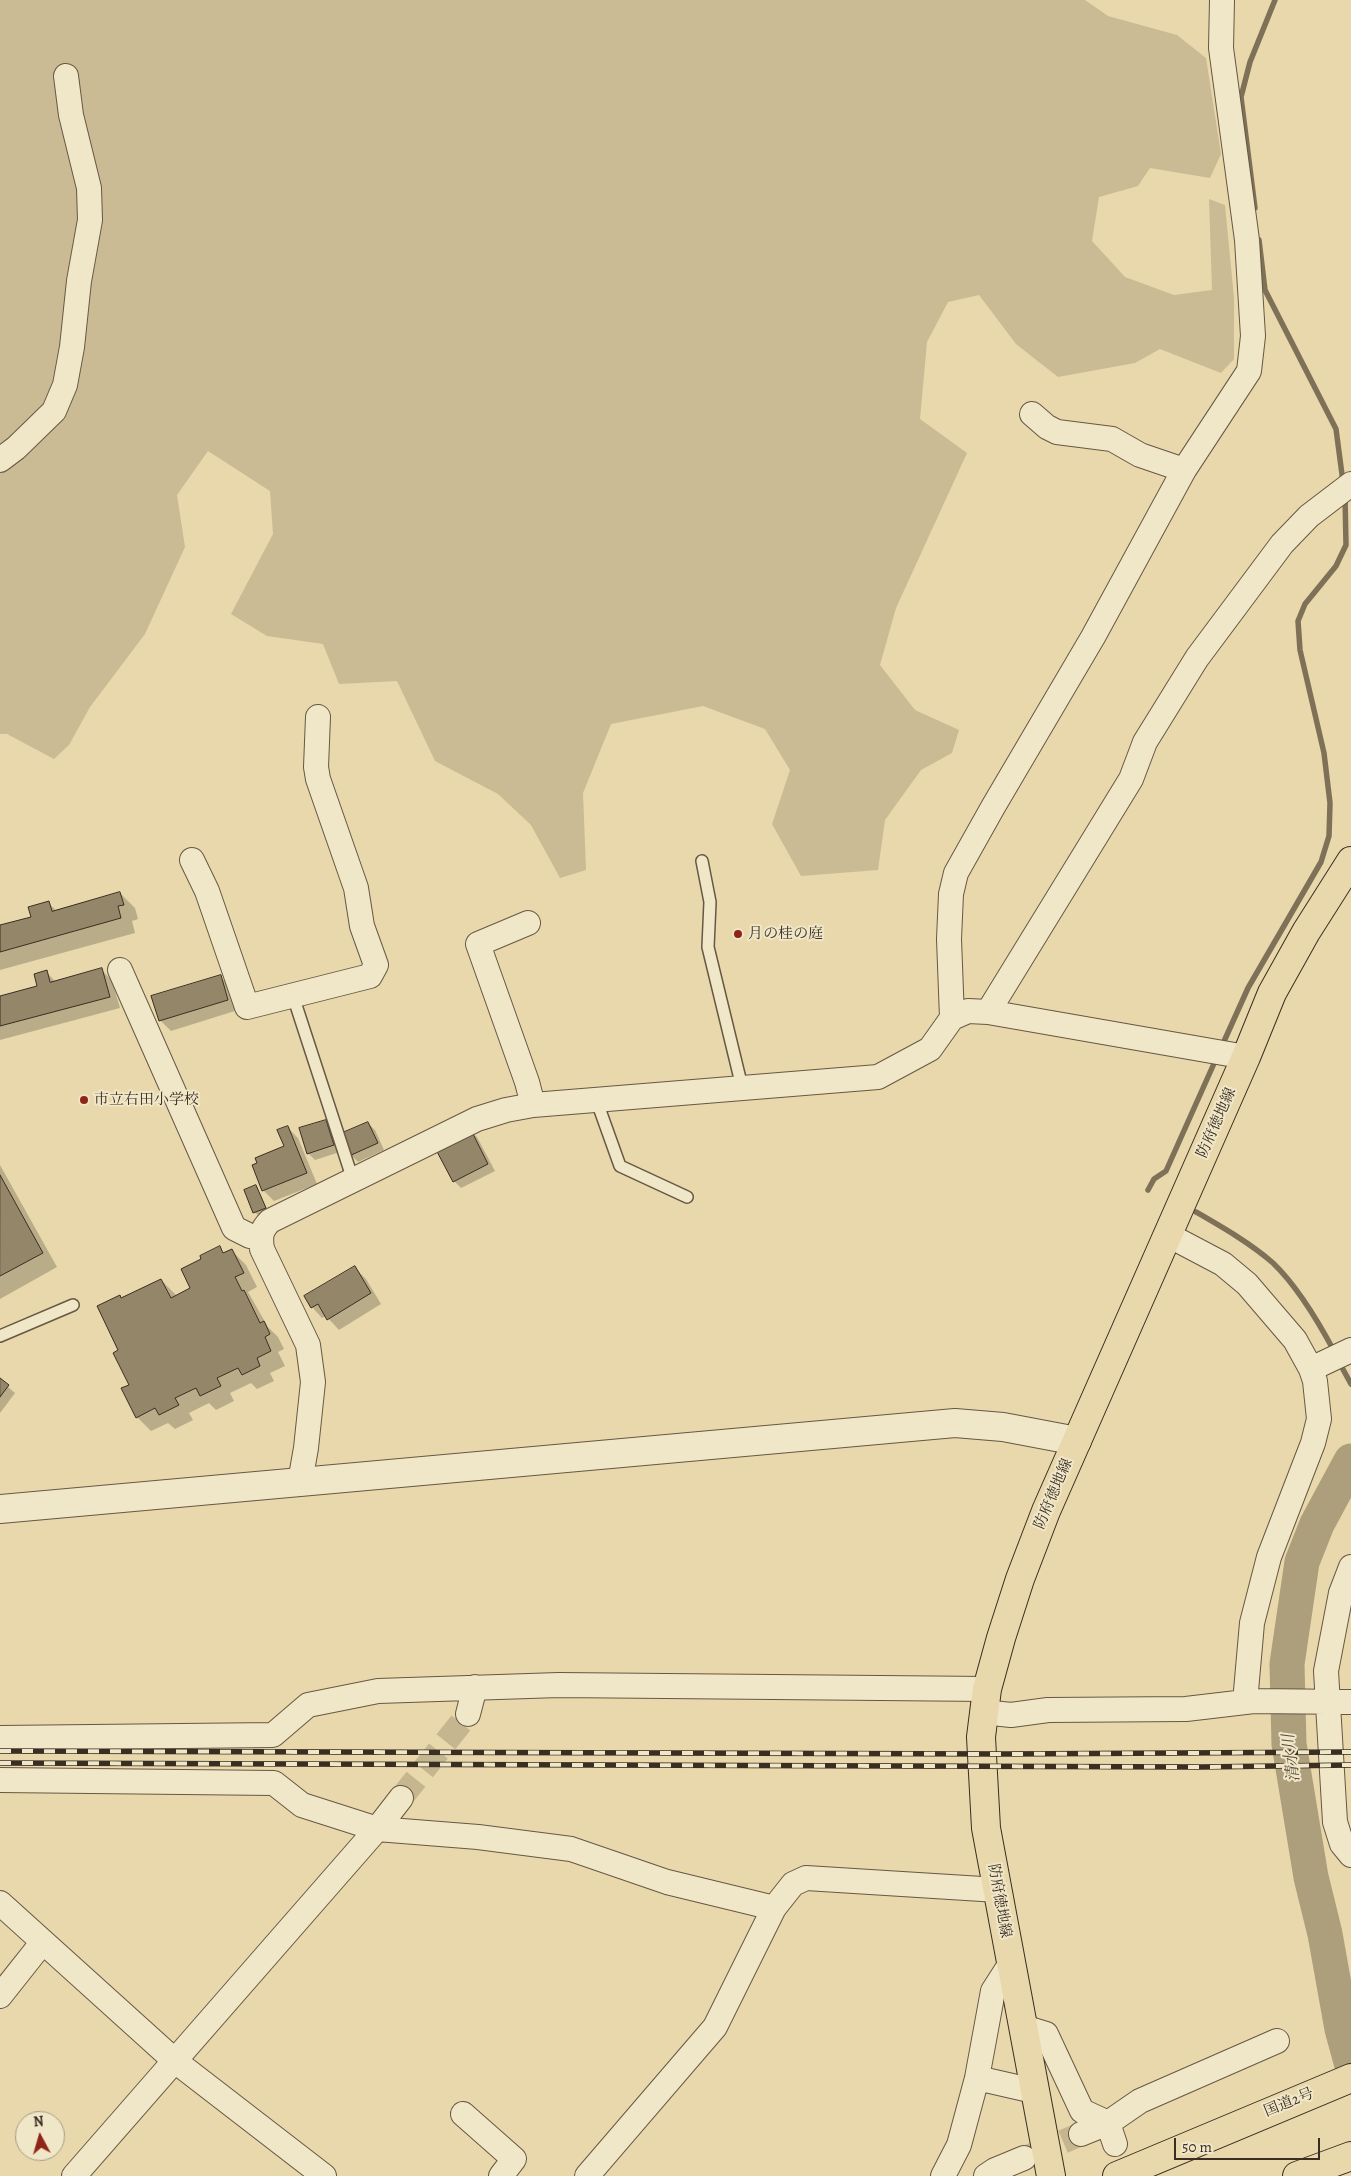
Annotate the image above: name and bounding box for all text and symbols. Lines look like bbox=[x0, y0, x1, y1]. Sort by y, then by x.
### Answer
place label: 月の桂の庭 bbox=[748, 925, 823, 943]
marker: 月の桂の庭 bbox=[732, 928, 744, 940]
street label: 防府徳地線 bbox=[1194, 1085, 1240, 1161]
place label: 市立右田小学校 bbox=[94, 1091, 199, 1109]
marker: 市立右田小学校 bbox=[78, 1094, 90, 1106]
street label: 防府徳地線 bbox=[1031, 1456, 1077, 1532]
water label: 清水川 bbox=[1280, 1733, 1304, 1783]
street label: 防府徳地線 bbox=[984, 1863, 1014, 1939]
street label: 国道2号 bbox=[1261, 2085, 1317, 2121]
north arrow bbox=[15, 2111, 65, 2161]
text: N bbox=[32, 2112, 45, 2132]
scale bar bbox=[1176, 2128, 1322, 2160]
text: 50 m bbox=[1182, 2137, 1212, 2157]

